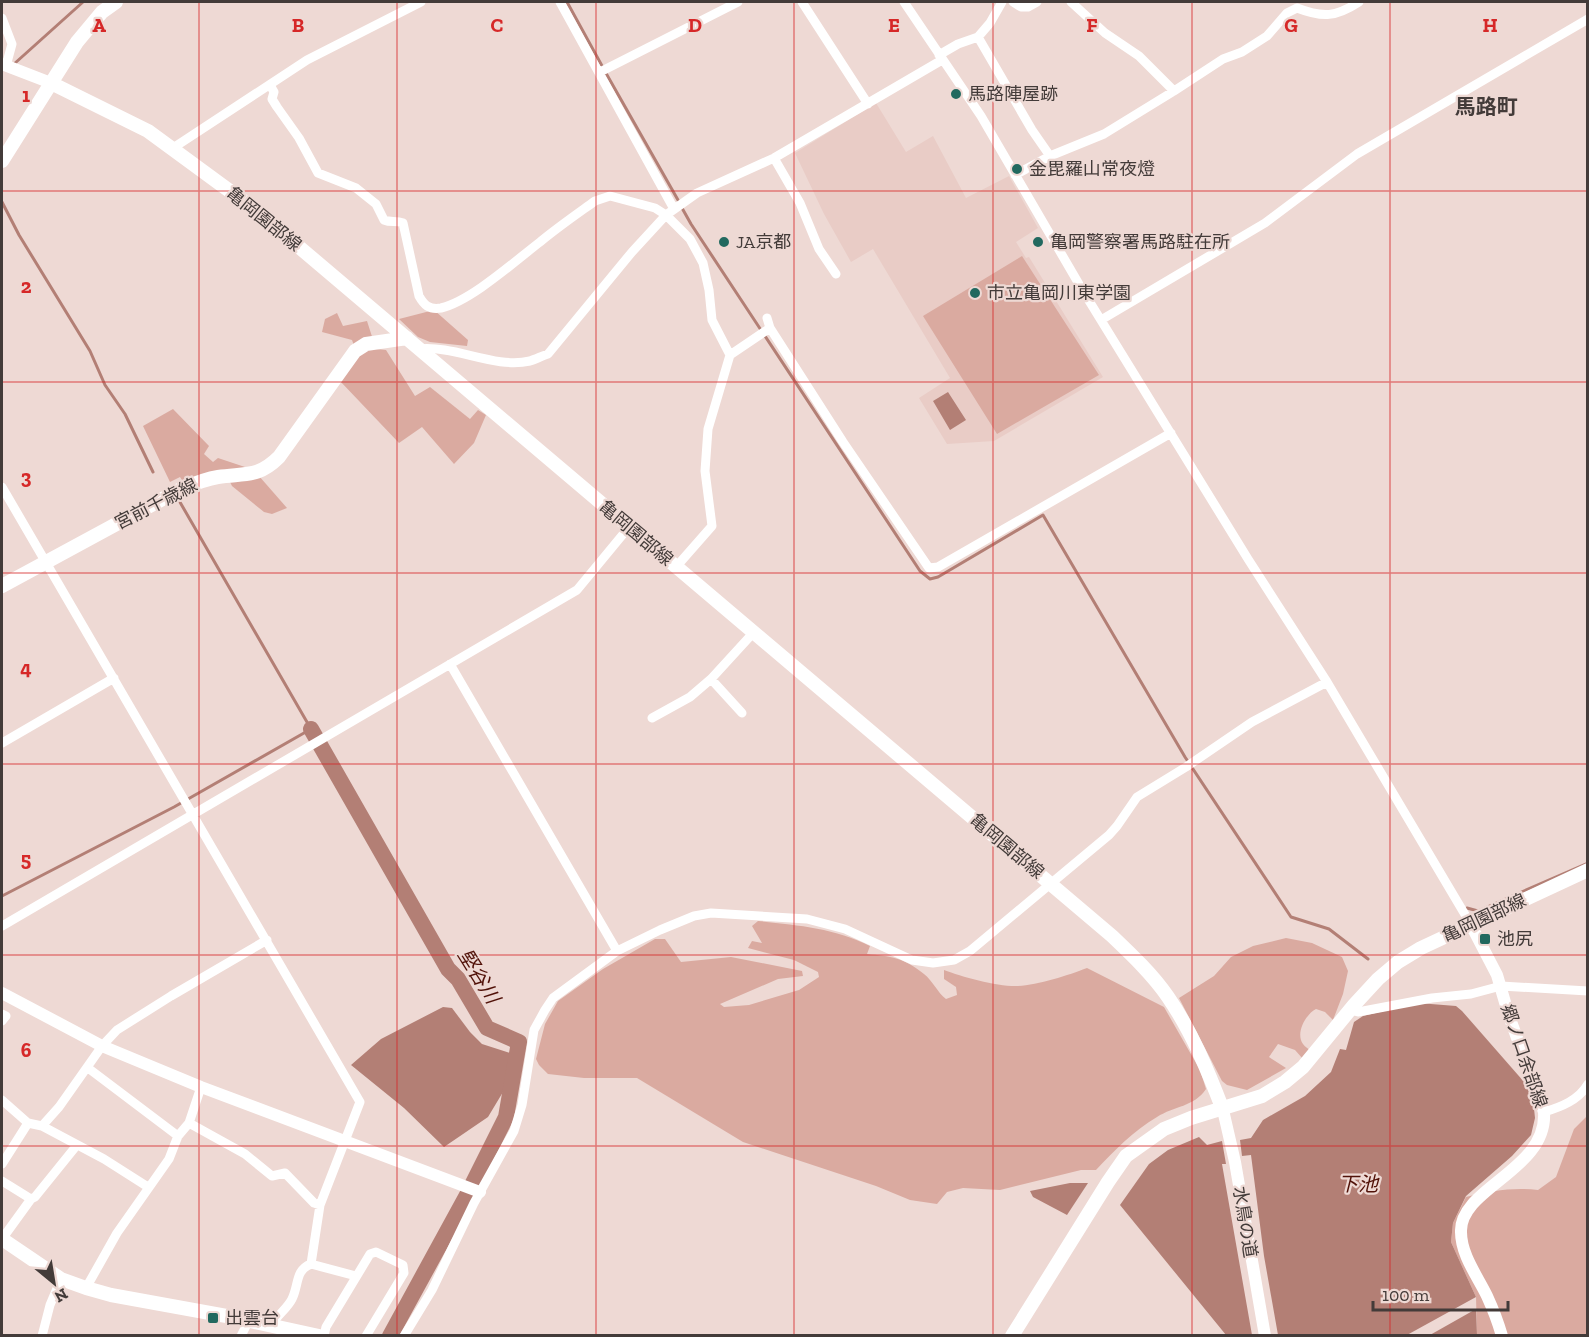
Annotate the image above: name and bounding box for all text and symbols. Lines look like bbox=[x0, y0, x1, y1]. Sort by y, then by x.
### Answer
text: A bbox=[92, 13, 106, 37]
text: B bbox=[292, 13, 304, 37]
text: C bbox=[491, 13, 504, 37]
text: D bbox=[688, 13, 702, 37]
text: E bbox=[888, 13, 900, 37]
text: F bbox=[1086, 13, 1098, 37]
text: G bbox=[1284, 13, 1298, 37]
text: H bbox=[1482, 13, 1498, 37]
text: 1 bbox=[22, 83, 30, 107]
place label: 馬路陣屋跡 bbox=[968, 83, 1058, 105]
marker: 馬路陣屋跡 bbox=[949, 87, 963, 101]
district label: 馬路町 bbox=[1455, 94, 1518, 119]
place label: 金毘羅山常夜燈 bbox=[1029, 158, 1155, 180]
marker: 金毘羅山常夜燈 bbox=[1010, 162, 1024, 176]
street label: 亀岡園部線 bbox=[222, 182, 306, 256]
place label: JA京都 bbox=[736, 231, 791, 253]
place label: 亀岡警察署馬路駐在所 bbox=[1050, 231, 1230, 253]
marker: JA京都 bbox=[717, 235, 731, 249]
marker: 亀岡警察署馬路駐在所 bbox=[1031, 235, 1045, 249]
text: 2 bbox=[21, 274, 32, 298]
place label: 市立亀岡川東学園 bbox=[987, 282, 1131, 304]
marker: 市立亀岡川東学園 bbox=[968, 286, 982, 300]
text: 3 bbox=[21, 465, 32, 489]
street label: 宮前千歳線 bbox=[111, 474, 201, 534]
street label: 亀岡園部線 bbox=[594, 496, 678, 570]
text: 4 bbox=[20, 656, 32, 680]
street label: 亀岡園部線 bbox=[965, 809, 1049, 883]
text: 5 bbox=[21, 847, 31, 871]
street label: 亀岡園部線 bbox=[1439, 889, 1529, 947]
place label: 池尻 bbox=[1497, 928, 1533, 950]
marker: 池尻 bbox=[1478, 932, 1492, 946]
water label: 堅谷川 bbox=[453, 944, 506, 1009]
street label: 郷ノ口余部線 bbox=[1496, 1001, 1552, 1111]
text: 6 bbox=[21, 1038, 32, 1062]
water label: 下池 bbox=[1338, 1172, 1380, 1196]
street label: 水鳥の道 bbox=[1229, 1185, 1261, 1259]
north arrow bbox=[24, 1253, 84, 1313]
scale bar bbox=[1373, 1274, 1508, 1312]
text: N bbox=[51, 1284, 71, 1307]
text: 100 m bbox=[1382, 1284, 1430, 1306]
place label: 出雲台 bbox=[225, 1307, 279, 1329]
marker: 出雲台 bbox=[206, 1311, 220, 1325]

